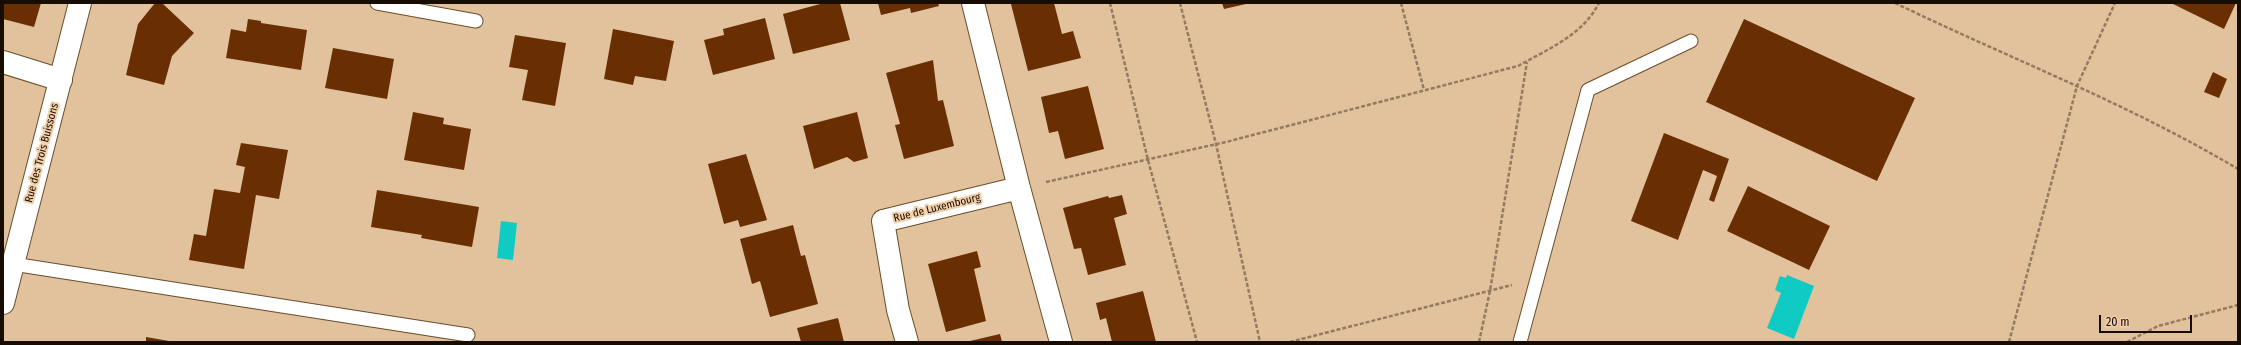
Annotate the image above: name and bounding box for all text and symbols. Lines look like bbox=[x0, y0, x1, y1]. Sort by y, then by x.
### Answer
street label: Rue des Trois Buissons bbox=[22, 102, 62, 204]
street label: Rue de Luxembourg bbox=[892, 191, 982, 225]
scale bar bbox=[2101, 307, 2194, 333]
text: 20 m bbox=[2106, 315, 2130, 329]

